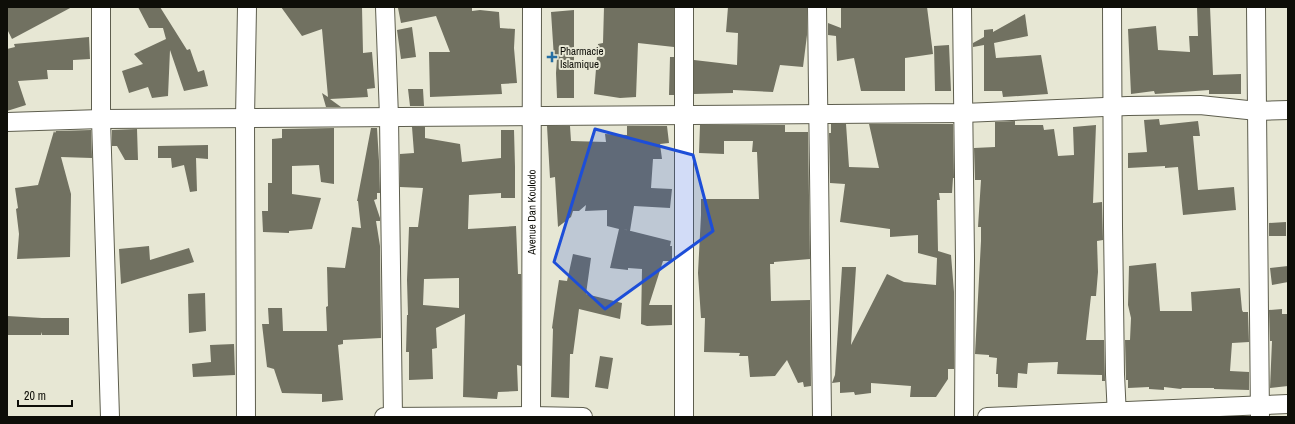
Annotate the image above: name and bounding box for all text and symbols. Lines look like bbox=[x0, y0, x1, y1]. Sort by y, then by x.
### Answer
place label: Pharmacie Islamique bbox=[560, 44, 604, 71]
marker: Pharmacie Islamique bbox=[547, 52, 557, 62]
street label: Avenue Dan Koulodo bbox=[524, 169, 539, 256]
scale bar bbox=[18, 382, 72, 408]
text: 20 m bbox=[24, 388, 46, 404]

